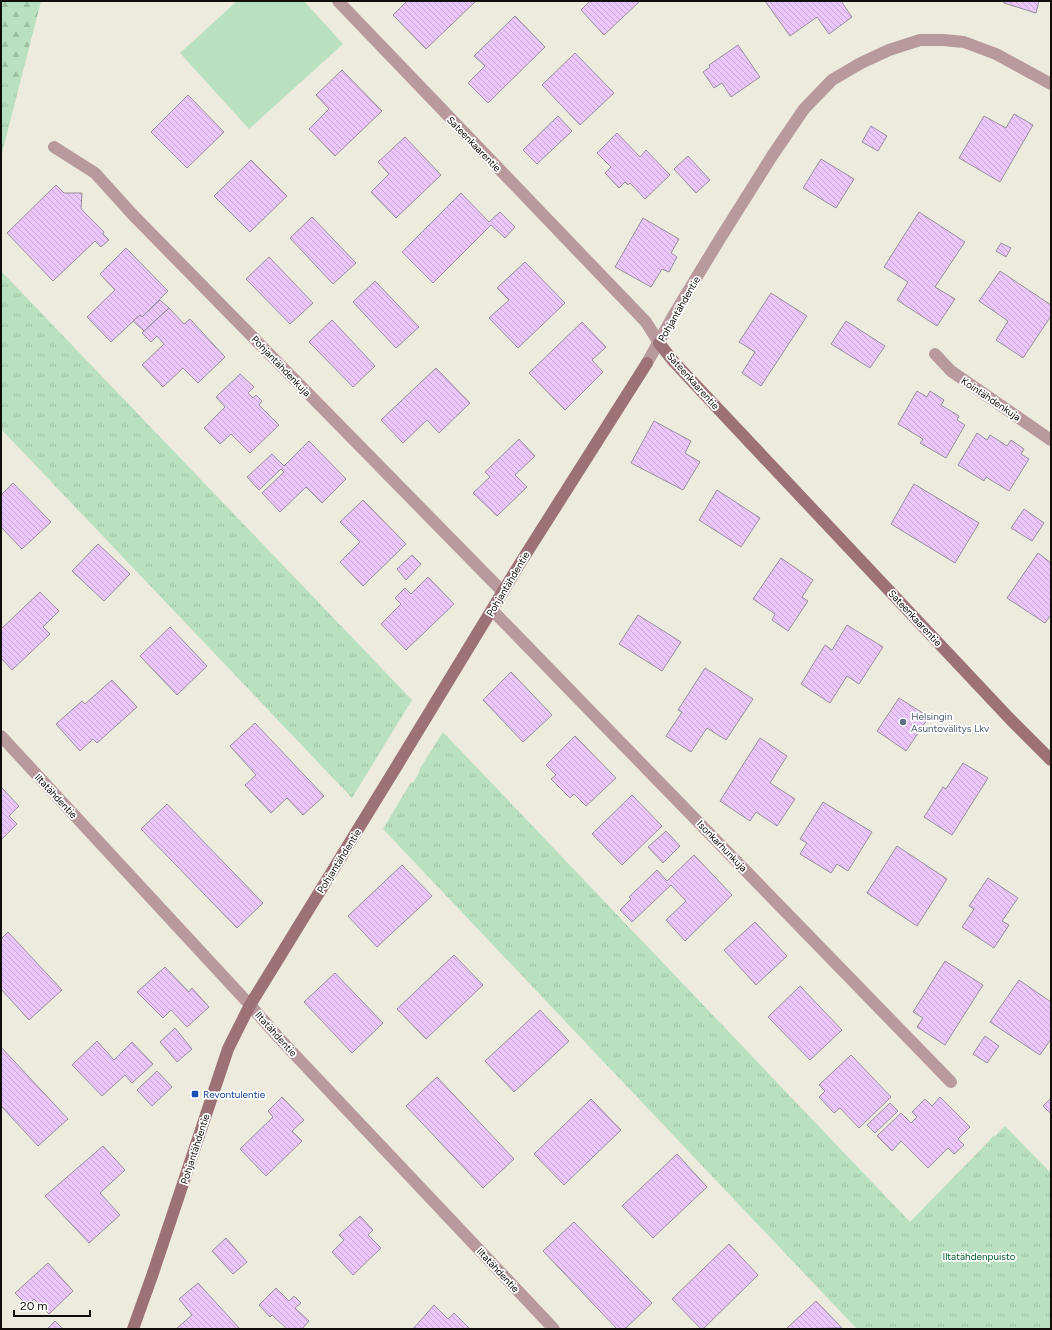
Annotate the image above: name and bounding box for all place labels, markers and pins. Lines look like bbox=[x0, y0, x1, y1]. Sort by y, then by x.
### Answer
place label: Helsingin Asuntovälitys Lkv bbox=[911, 710, 990, 735]
marker: Helsingin Asuntovälitys Lkv bbox=[898, 717, 908, 727]
place label: Revontulentie bbox=[203, 1088, 266, 1101]
marker: Revontulentie bbox=[190, 1089, 200, 1099]

